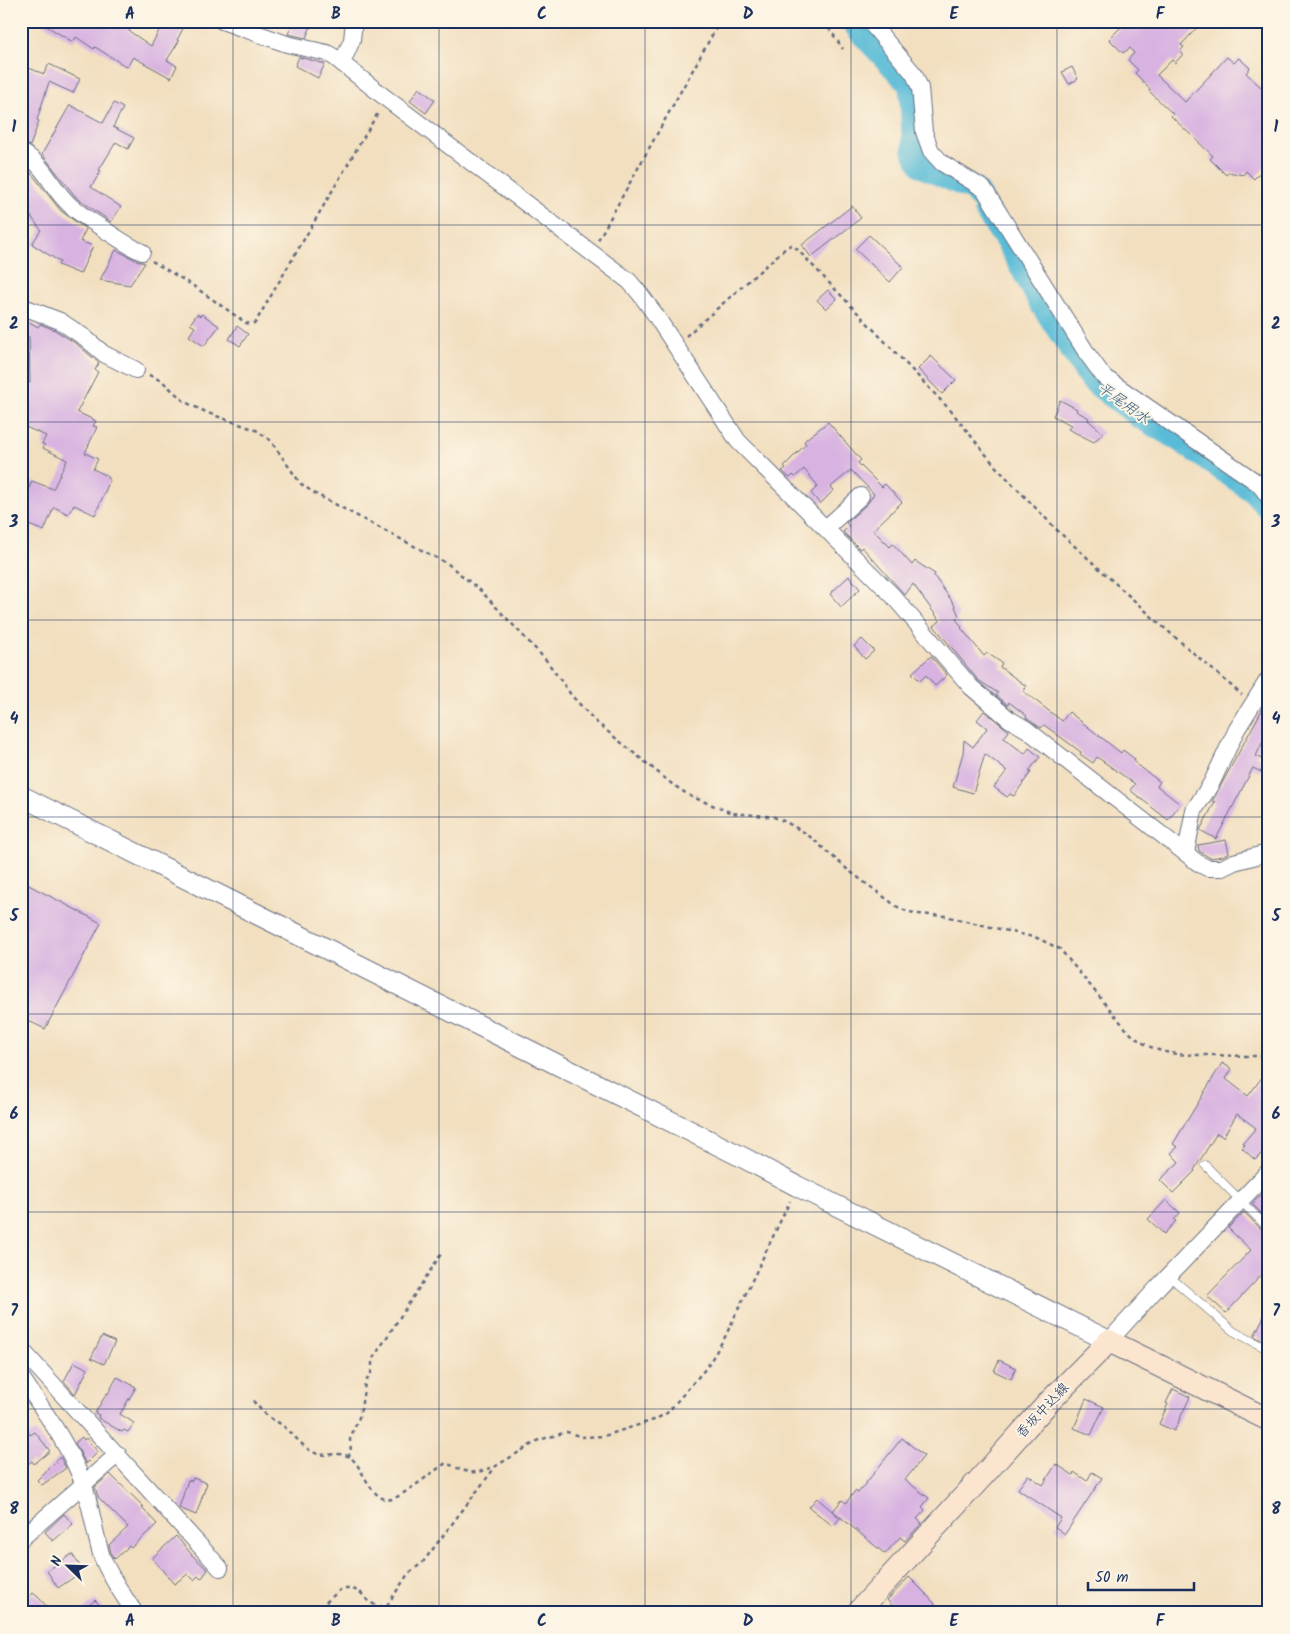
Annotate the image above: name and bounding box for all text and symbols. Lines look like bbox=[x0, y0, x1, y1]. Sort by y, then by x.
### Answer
text: A bbox=[125, 2, 135, 27]
text: B bbox=[331, 2, 341, 27]
text: C bbox=[537, 2, 547, 27]
text: D bbox=[743, 2, 754, 27]
text: E bbox=[950, 2, 960, 27]
text: F bbox=[1156, 2, 1166, 27]
text: 1 bbox=[12, 115, 17, 140]
text: 1 bbox=[1274, 115, 1279, 140]
text: 2 bbox=[9, 312, 19, 337]
text: 2 bbox=[1271, 312, 1281, 337]
water label: 平尾用水 bbox=[1092, 376, 1155, 431]
text: 3 bbox=[9, 510, 19, 535]
text: 3 bbox=[1271, 510, 1281, 535]
text: 4 bbox=[10, 707, 19, 732]
text: 4 bbox=[1272, 707, 1281, 732]
text: 5 bbox=[9, 904, 20, 929]
text: 5 bbox=[1271, 904, 1282, 929]
text: 6 bbox=[10, 1102, 19, 1127]
text: 6 bbox=[1272, 1102, 1281, 1127]
text: 7 bbox=[10, 1299, 18, 1324]
text: 7 bbox=[1272, 1299, 1280, 1324]
street label: 香坂中込線 bbox=[1011, 1378, 1075, 1444]
text: 8 bbox=[9, 1497, 19, 1522]
text: 8 bbox=[1271, 1497, 1281, 1522]
north arrow bbox=[42, 1542, 92, 1592]
text: N bbox=[45, 1553, 69, 1570]
scale bar bbox=[1088, 1559, 1194, 1591]
text: 50 m bbox=[1095, 1566, 1129, 1590]
text: A bbox=[125, 1609, 135, 1634]
text: B bbox=[331, 1609, 341, 1634]
text: C bbox=[537, 1609, 547, 1634]
text: D bbox=[743, 1609, 754, 1634]
text: E bbox=[950, 1609, 960, 1634]
text: F bbox=[1156, 1609, 1166, 1634]

